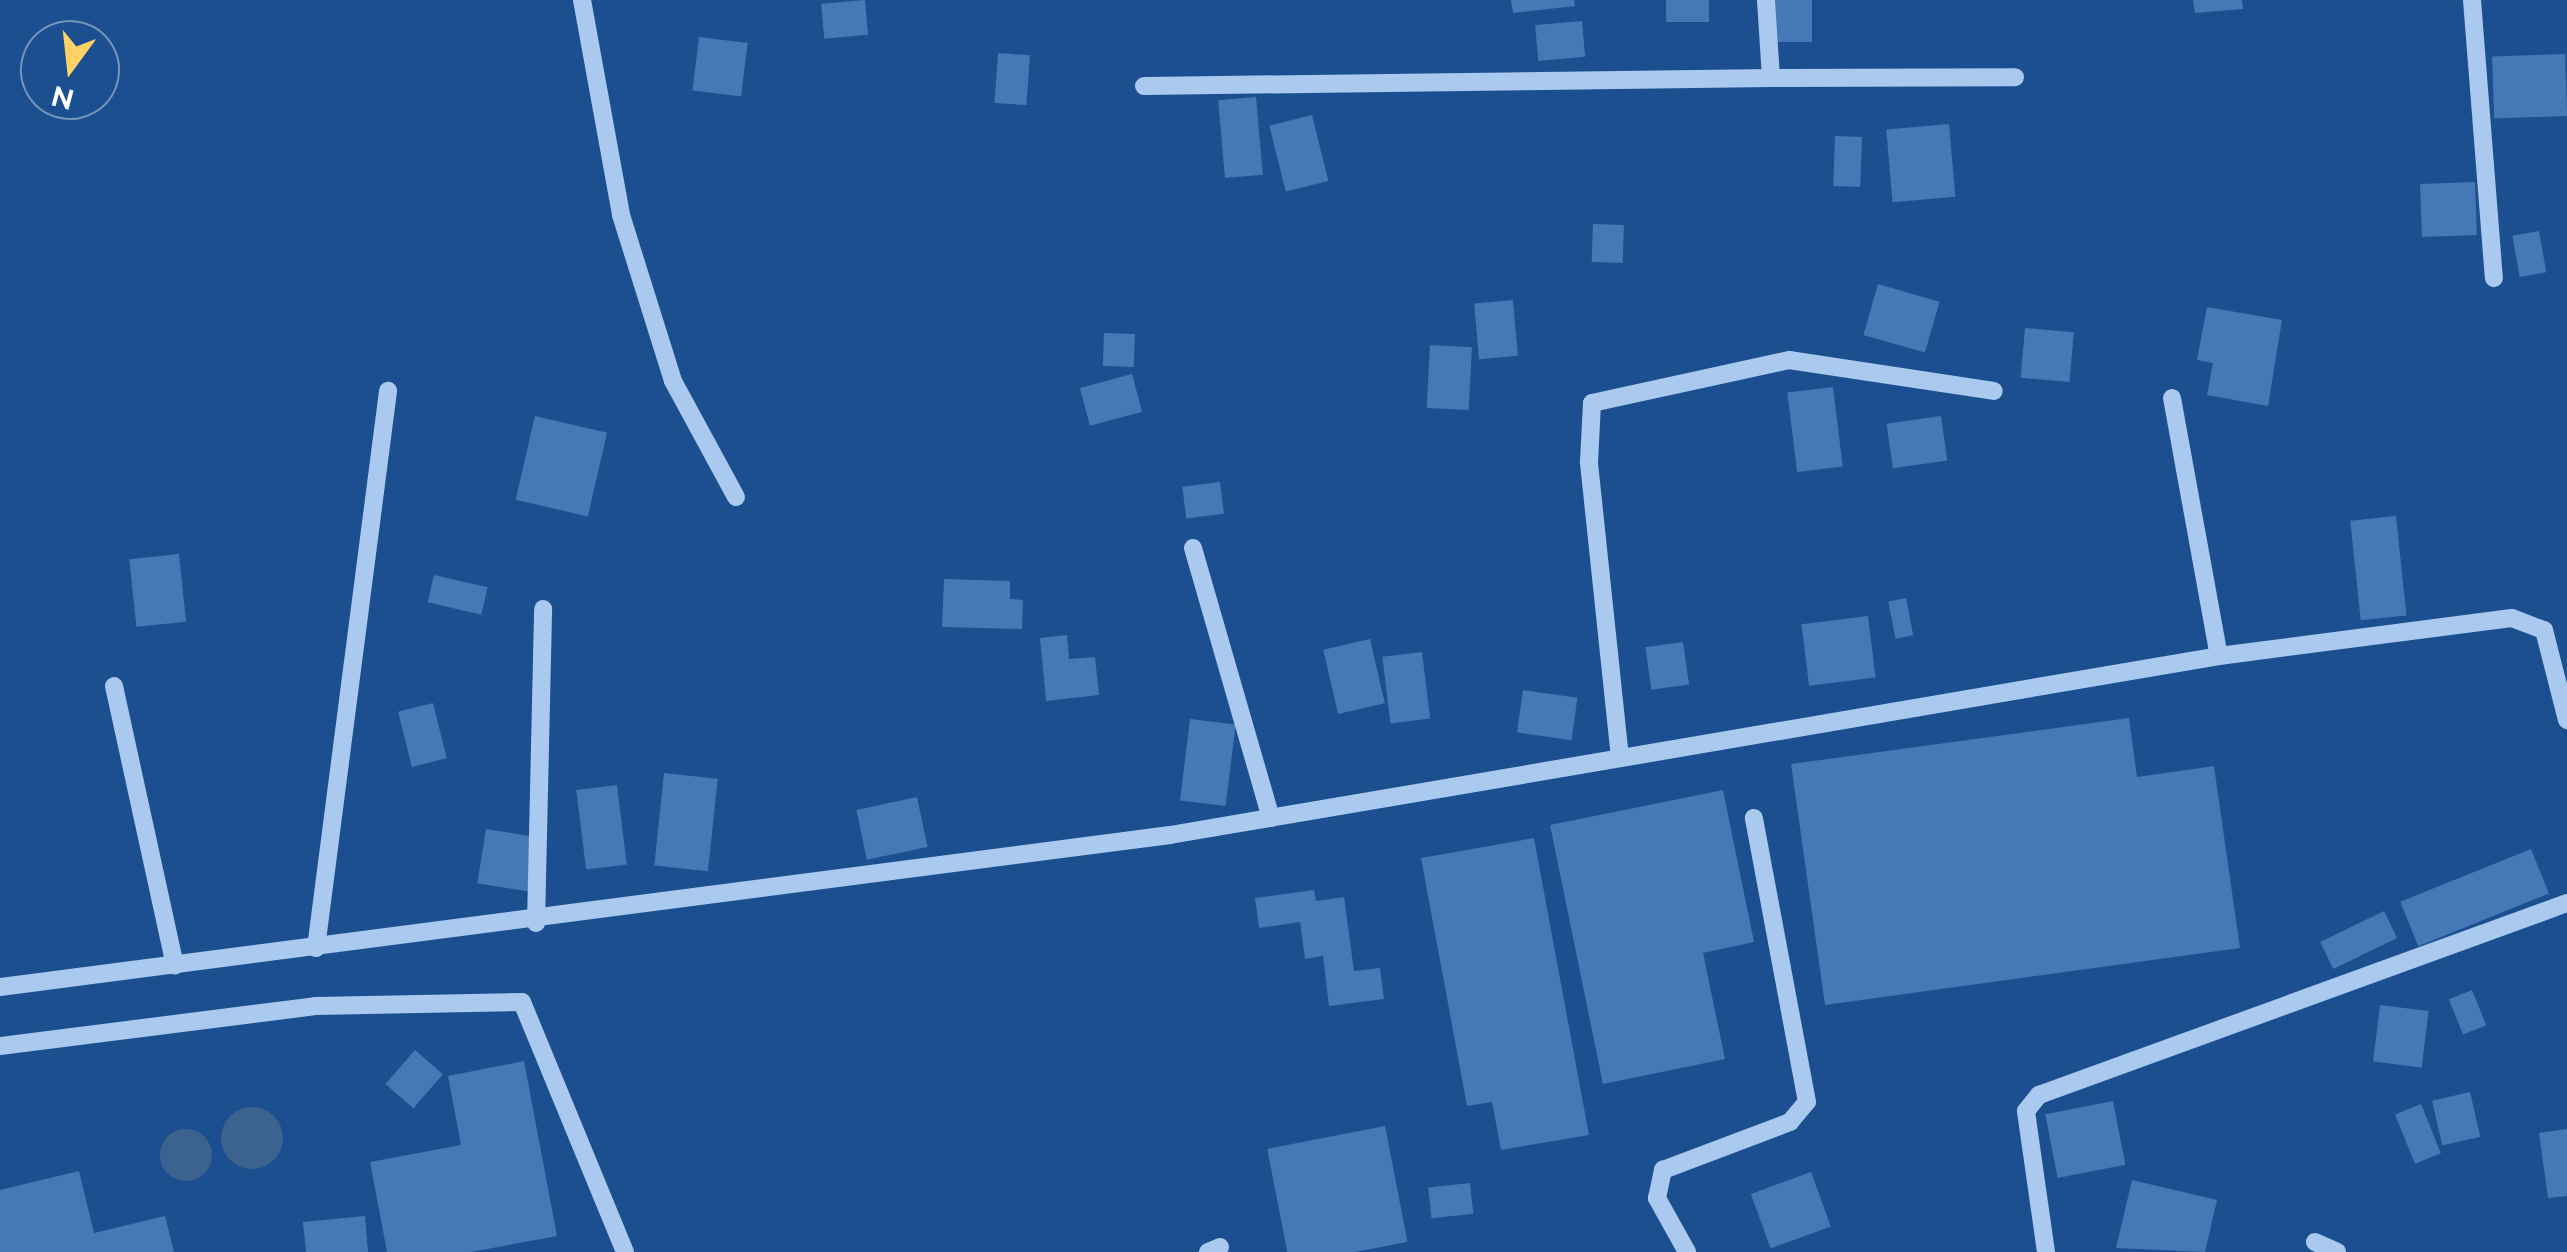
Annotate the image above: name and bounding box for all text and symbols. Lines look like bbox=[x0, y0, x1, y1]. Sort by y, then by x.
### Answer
north arrow bbox=[20, 20, 120, 120]
text: N bbox=[48, 79, 77, 116]

